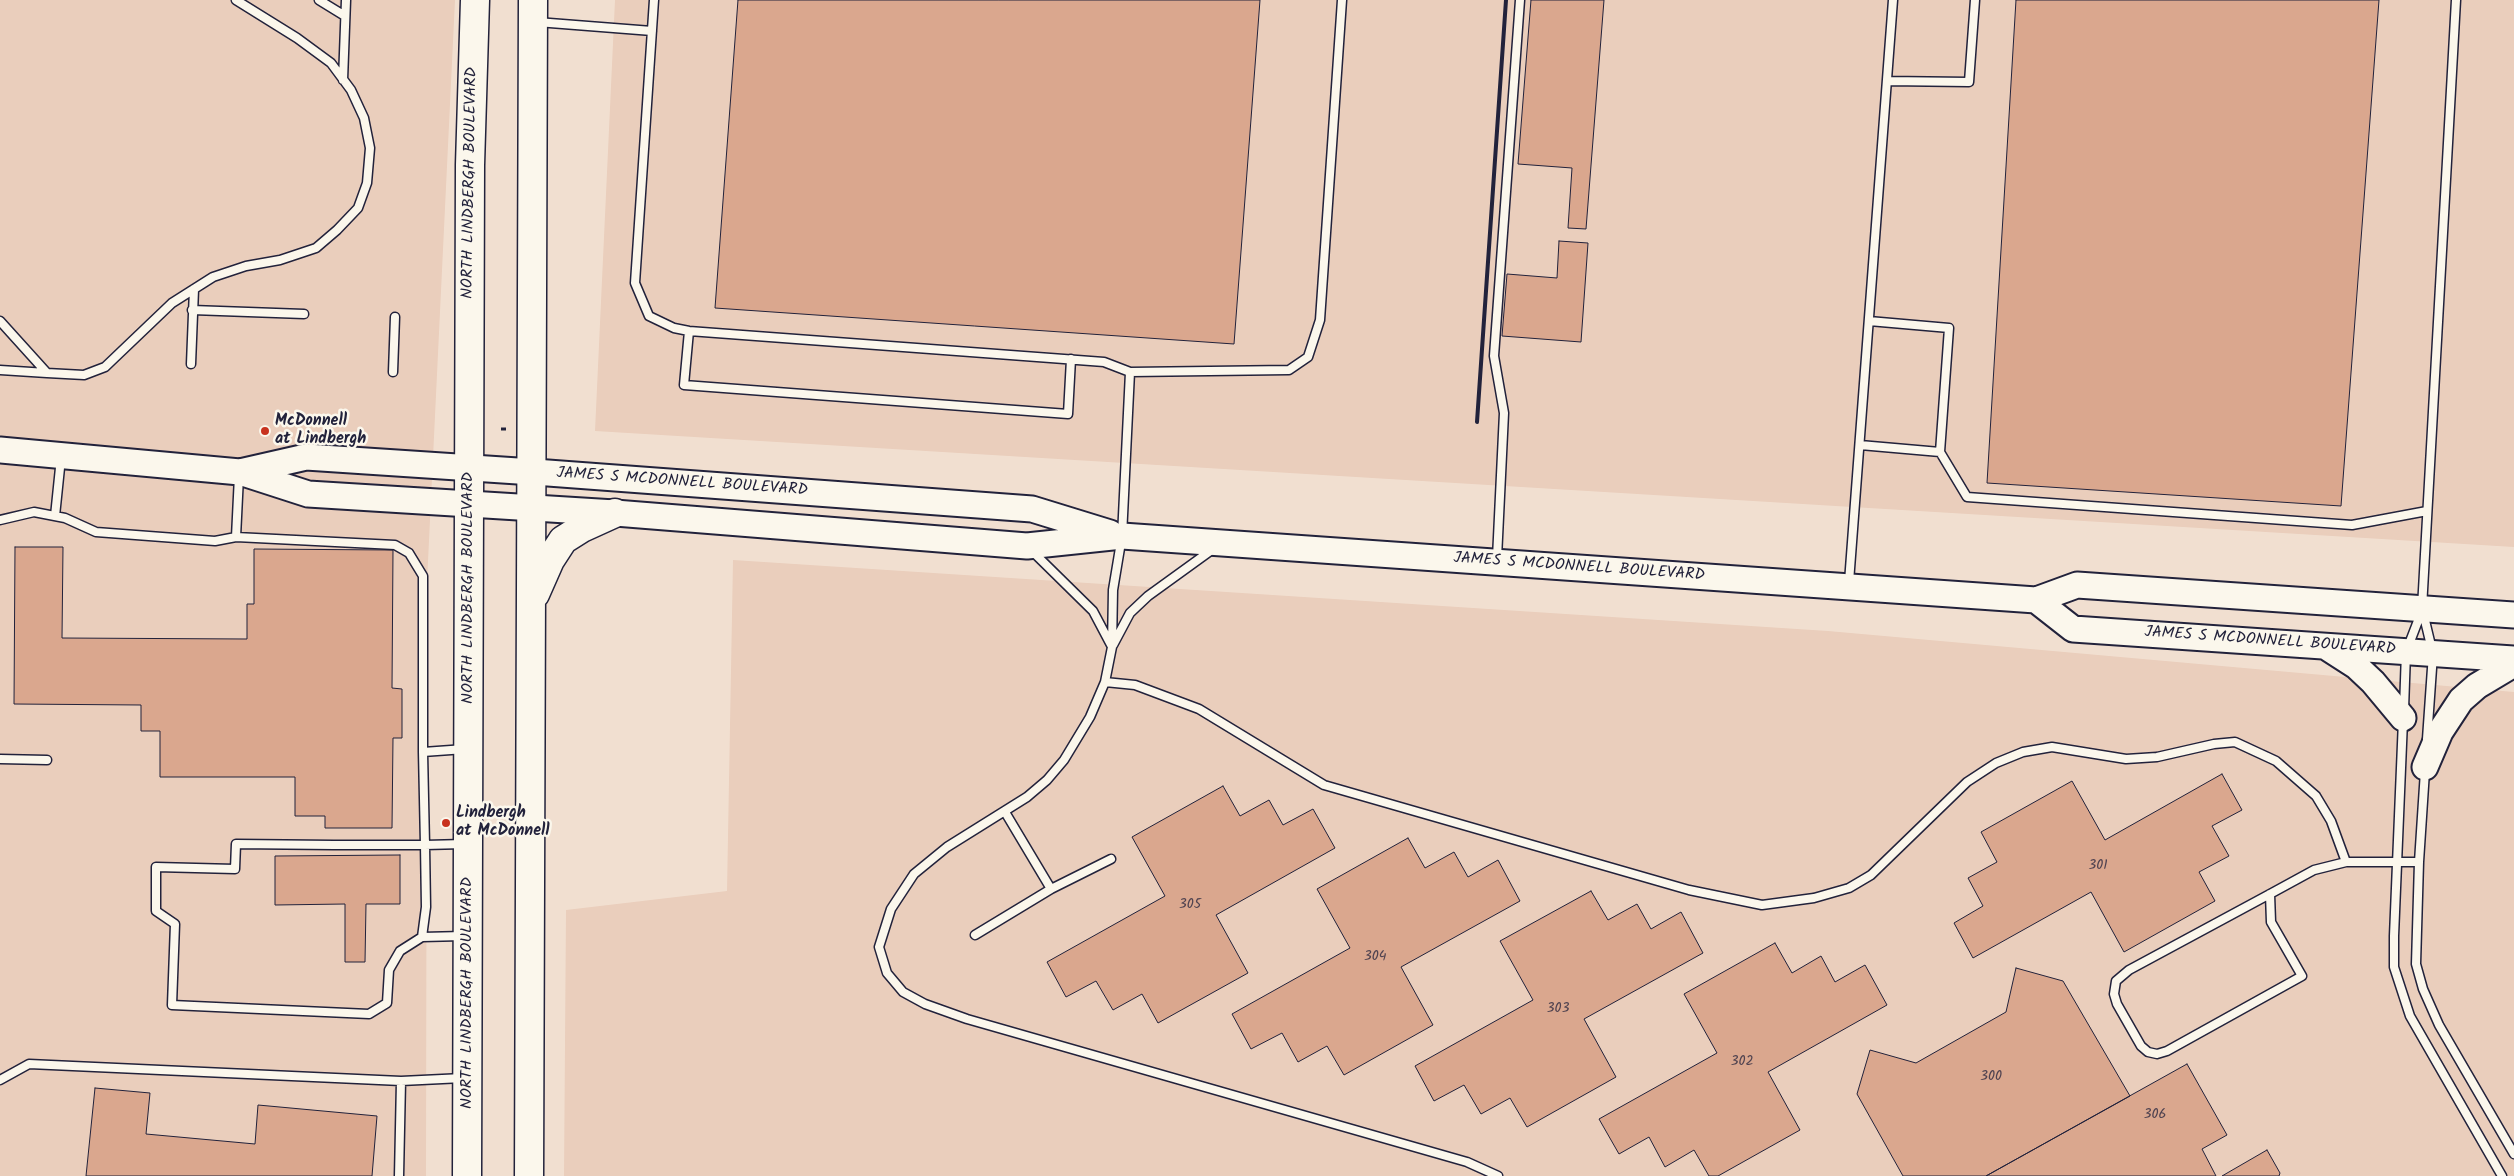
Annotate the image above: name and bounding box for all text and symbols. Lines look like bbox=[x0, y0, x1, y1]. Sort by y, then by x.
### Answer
street label: NORTH LINDBERGH BOULEVARD bbox=[459, 67, 483, 299]
place label: McDonnell at Lindbergh bbox=[275, 412, 366, 450]
marker: McDonnell at Lindbergh bbox=[259, 425, 271, 437]
street label: JAMES S MCDONNELL BOULEVARD bbox=[556, 465, 808, 501]
street label: NORTH LINDBERGH BOULEVARD bbox=[459, 472, 479, 704]
street label: JAMES S MCDONNELL BOULEVARD bbox=[1453, 550, 1705, 586]
street label: JAMES S MCDONNELL BOULEVARD bbox=[2144, 624, 2396, 660]
place label: Lindbergh at McDonnell bbox=[456, 804, 549, 842]
marker: Lindbergh at McDonnell bbox=[440, 817, 452, 829]
house number: 301 bbox=[2088, 859, 2108, 875]
street label: NORTH LINDBERGH BOULEVARD bbox=[458, 877, 478, 1109]
house number: 305 bbox=[1179, 898, 1201, 914]
house number: 304 bbox=[1364, 950, 1386, 966]
house number: 303 bbox=[1547, 1002, 1569, 1018]
house number: 302 bbox=[1730, 1055, 1754, 1071]
house number: 300 bbox=[1980, 1070, 2002, 1086]
house number: 306 bbox=[2144, 1108, 2166, 1124]

